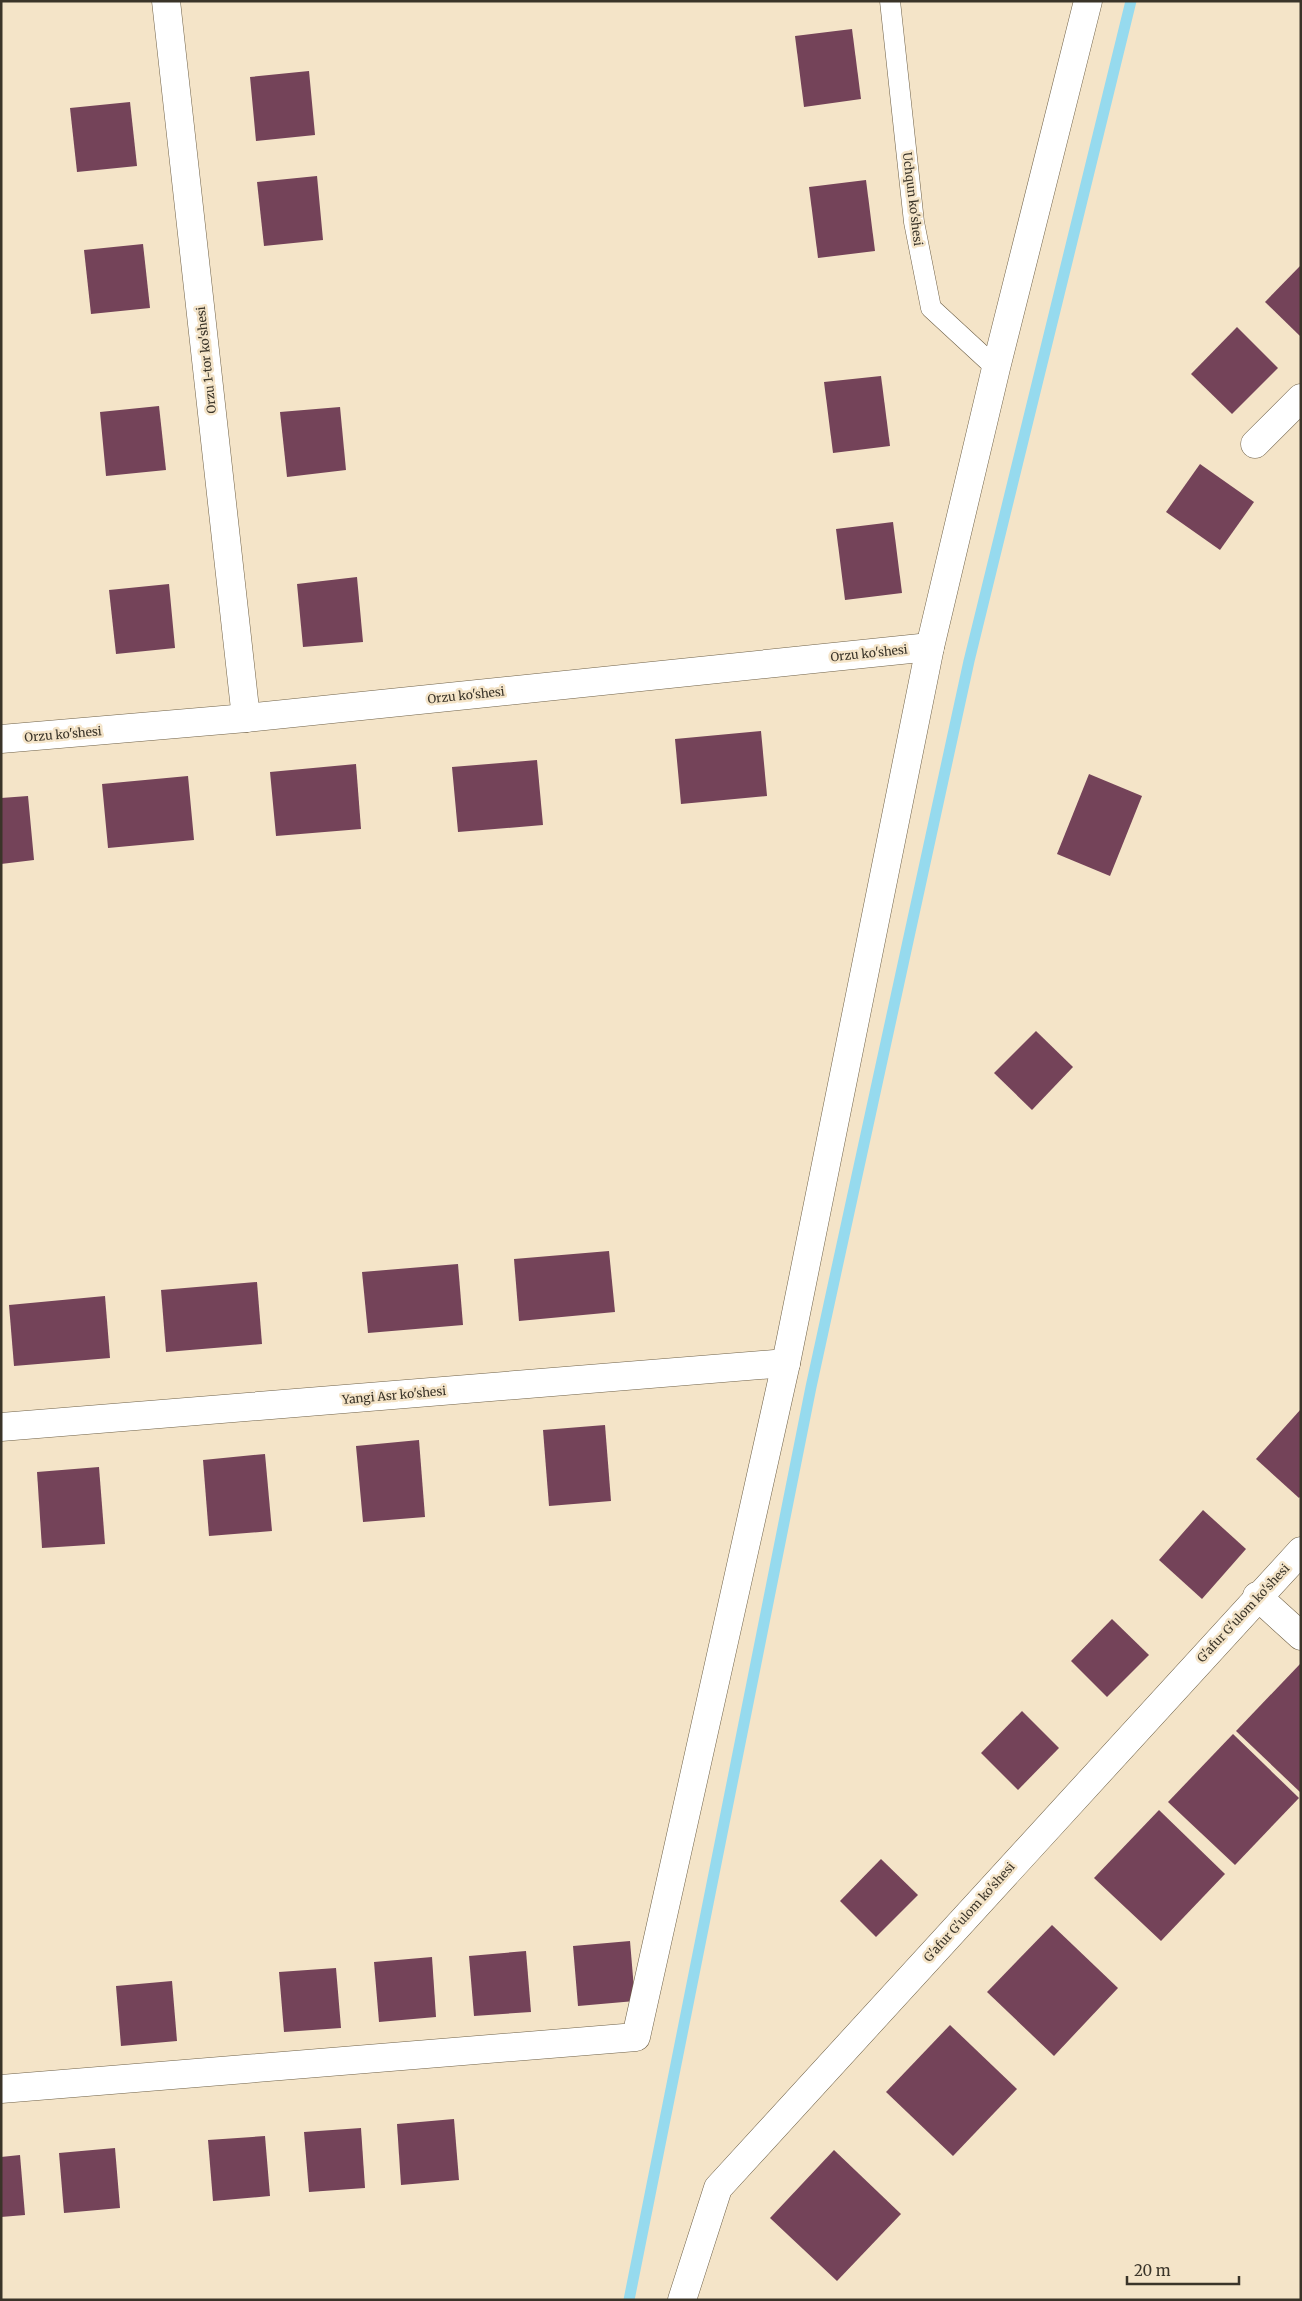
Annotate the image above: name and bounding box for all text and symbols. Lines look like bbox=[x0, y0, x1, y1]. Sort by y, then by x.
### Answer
street label: Uchqun ko'shesi bbox=[900, 151, 926, 247]
street label: Orzu 1-tor ko'shesi bbox=[193, 306, 219, 414]
street label: Orzu ko'shesi bbox=[830, 641, 908, 665]
street label: Orzu ko'shesi bbox=[427, 683, 505, 707]
street label: Orzu ko'shesi bbox=[24, 723, 102, 745]
street label: Yangi Asr ko'shesi bbox=[340, 1383, 447, 1407]
street label: G'afur G'ulom ko'shesi bbox=[1194, 1561, 1292, 1665]
street label: G'afur G'ulom ko'shesi bbox=[920, 1859, 1018, 1965]
scale bar bbox=[1127, 2254, 1240, 2286]
text: 20 m bbox=[1134, 2261, 1171, 2280]

